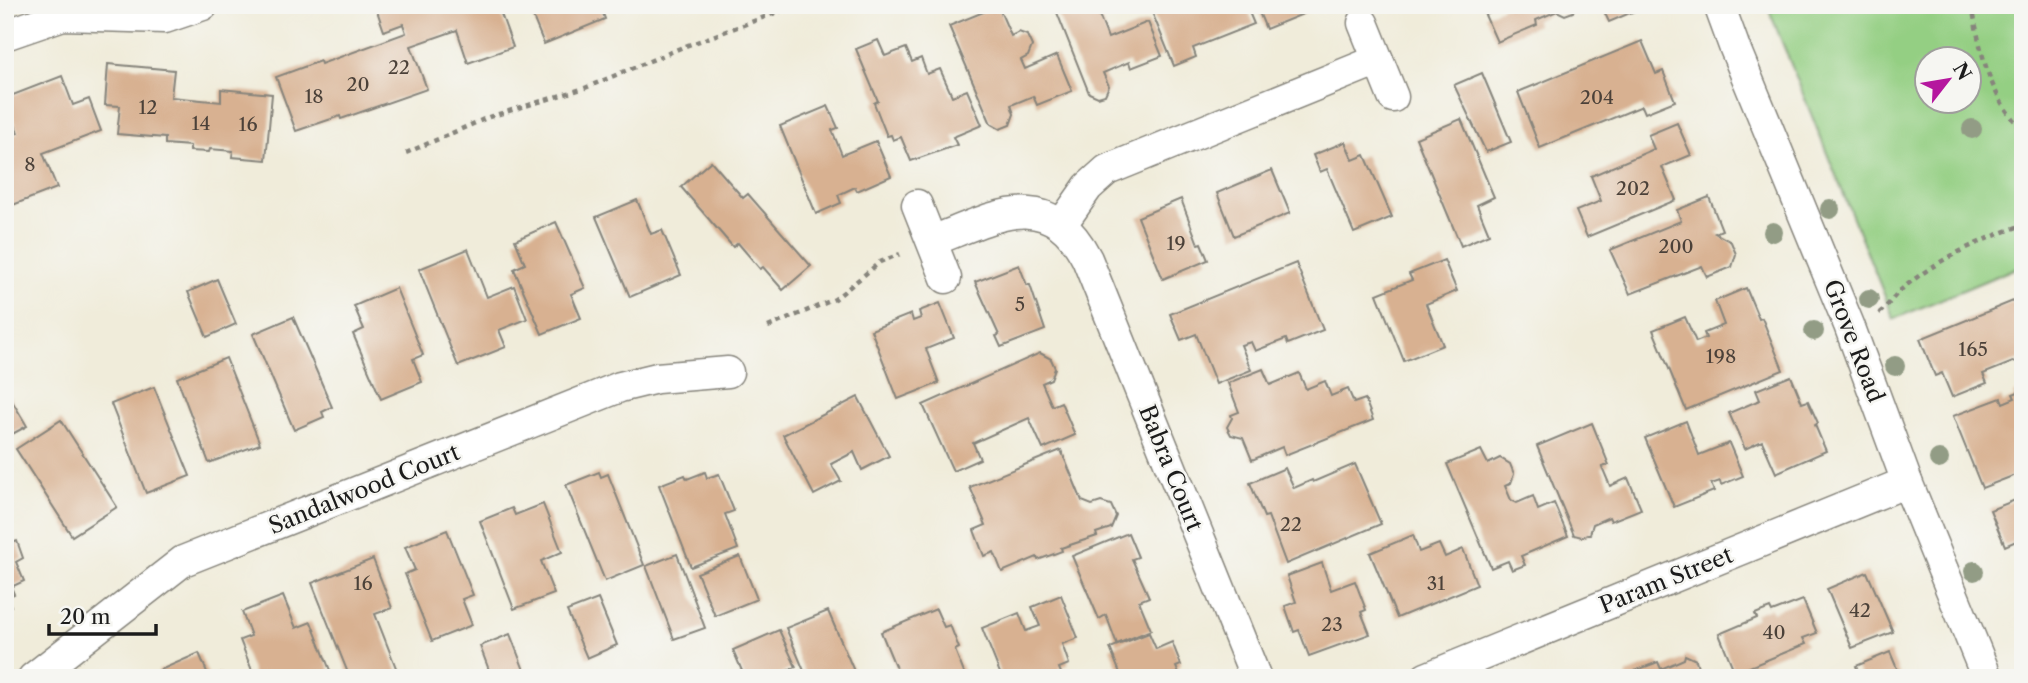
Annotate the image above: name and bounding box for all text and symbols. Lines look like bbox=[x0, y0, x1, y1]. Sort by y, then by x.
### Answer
north arrow bbox=[1912, 46, 1982, 116]
house number: 22 bbox=[388, 56, 410, 79]
text: N bbox=[1948, 59, 1976, 85]
house number: 20 bbox=[347, 73, 369, 96]
house number: 18 bbox=[304, 85, 324, 108]
house number: 204 bbox=[1580, 86, 1614, 109]
house number: 12 bbox=[139, 96, 158, 119]
house number: 14 bbox=[192, 112, 210, 135]
house number: 16 bbox=[238, 113, 258, 136]
house number: 8 bbox=[24, 153, 36, 176]
house number: 202 bbox=[1616, 177, 1650, 200]
house number: 19 bbox=[1166, 232, 1186, 255]
house number: 200 bbox=[1658, 235, 1694, 258]
street label: Grove Road bbox=[1818, 276, 1890, 406]
house number: 5 bbox=[1015, 293, 1025, 316]
house number: 165 bbox=[1958, 338, 1988, 361]
house number: 198 bbox=[1706, 345, 1736, 368]
street label: Babra Court bbox=[1133, 401, 1209, 535]
street label: Sandalwood Court bbox=[264, 438, 464, 540]
house number: 22 bbox=[1280, 513, 1302, 536]
street label: Param Street bbox=[1595, 541, 1737, 619]
house number: 16 bbox=[353, 572, 373, 595]
house number: 31 bbox=[1427, 572, 1445, 595]
scale bar bbox=[49, 592, 156, 636]
house number: 42 bbox=[1849, 599, 1871, 622]
text: 20 m bbox=[60, 604, 111, 629]
house number: 23 bbox=[1321, 613, 1343, 636]
house number: 40 bbox=[1762, 621, 1786, 644]

